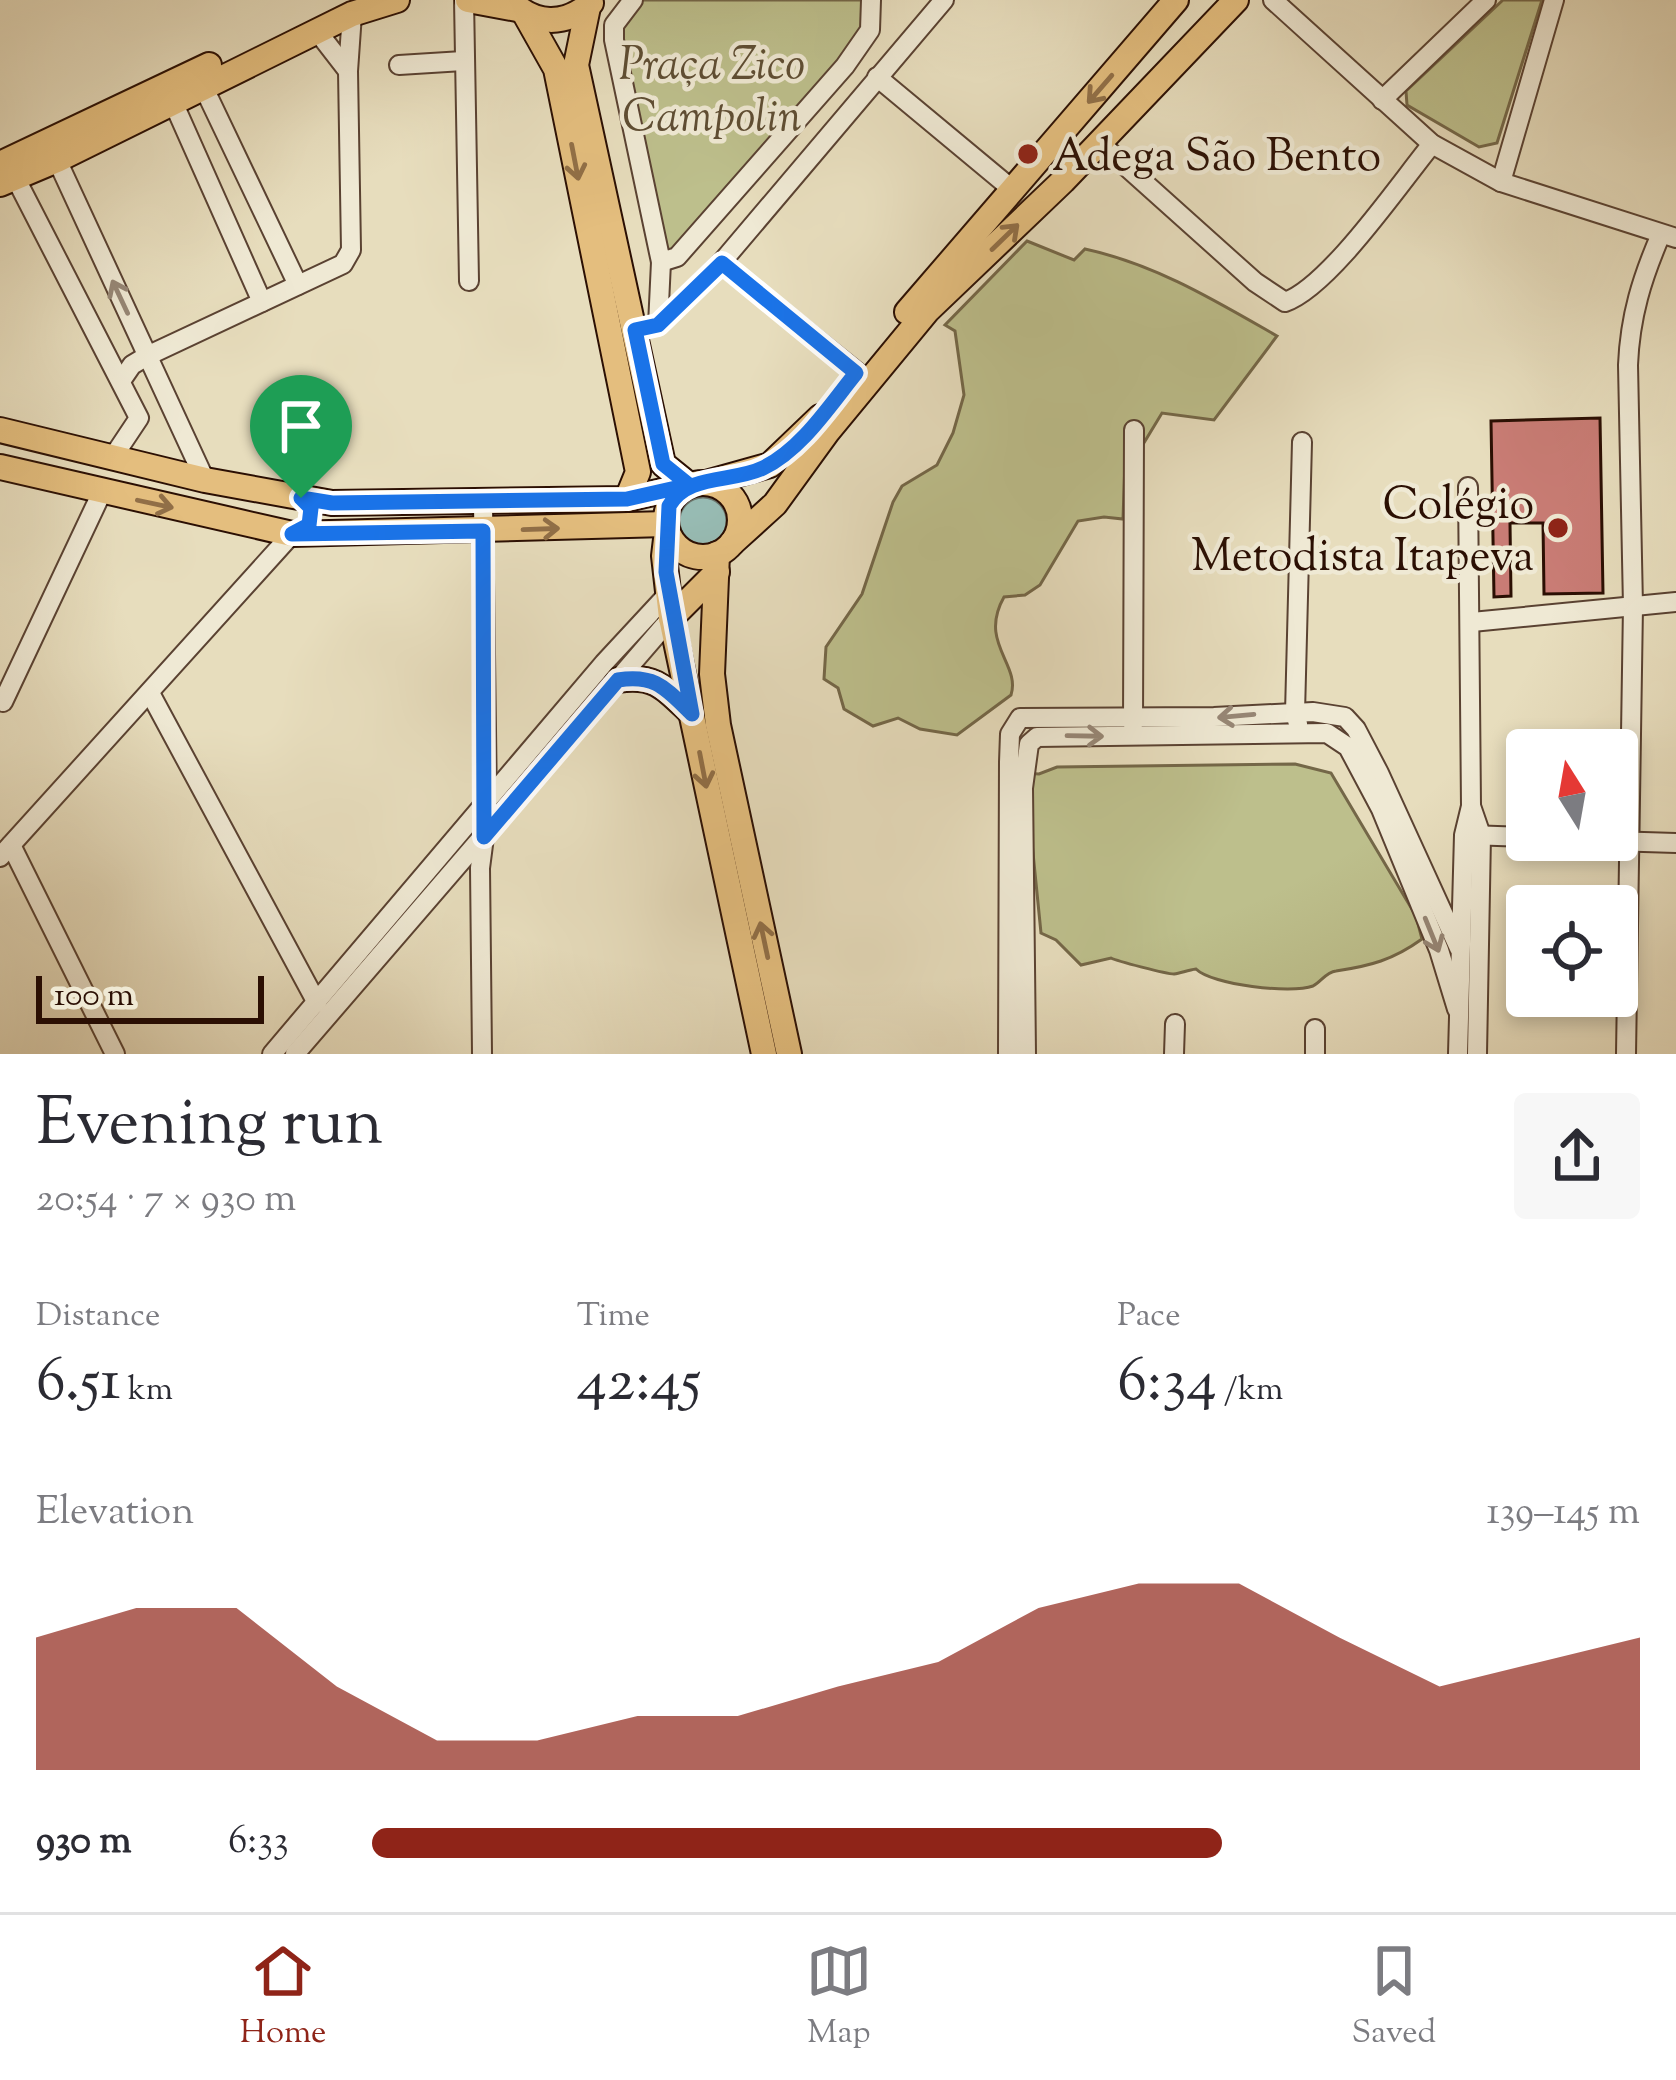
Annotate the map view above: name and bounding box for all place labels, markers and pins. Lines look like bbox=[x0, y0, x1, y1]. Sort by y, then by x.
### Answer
place label: Adega São Bento bbox=[1052, 127, 1381, 192]
marker: Adega São Bento bbox=[1015, 141, 1041, 167]
pin bbox=[250, 375, 352, 498]
place label: Colégio Metodista Itapeva bbox=[1191, 475, 1534, 592]
marker: Colégio Metodista Itapeva bbox=[1545, 515, 1571, 541]

